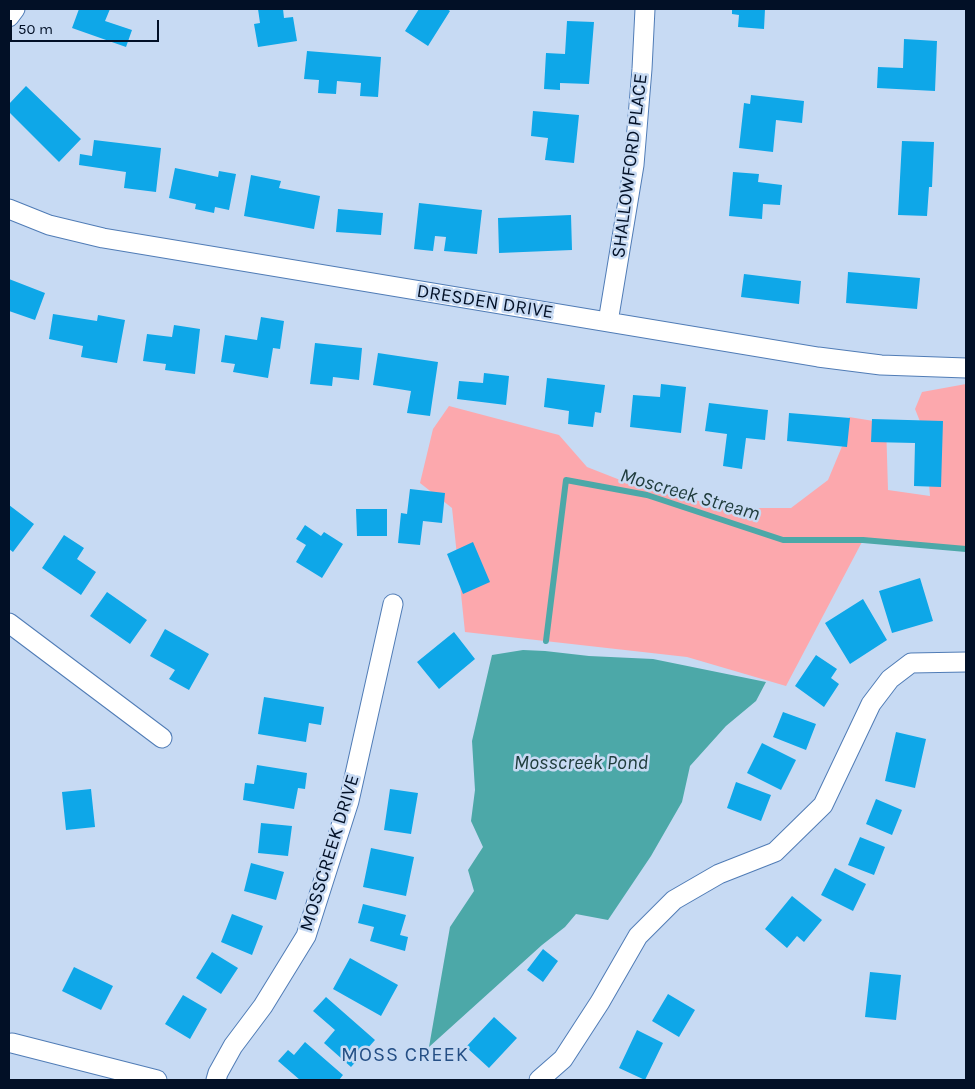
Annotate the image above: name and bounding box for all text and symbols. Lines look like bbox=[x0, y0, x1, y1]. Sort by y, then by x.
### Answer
scale bar bbox=[12, 10, 161, 42]
text: 50 m bbox=[18, 20, 53, 38]
street label: SHALLOWFORD PLACE bbox=[607, 72, 653, 260]
street label: DRESDEN DRIVE bbox=[415, 280, 555, 324]
water label: Moscreek Stream bbox=[617, 464, 763, 526]
water label: Mosscreek Pond bbox=[514, 751, 648, 775]
street label: MOSSCREEK DRIVE bbox=[295, 772, 365, 934]
district label: MOSS CREEK bbox=[340, 1043, 470, 1067]

